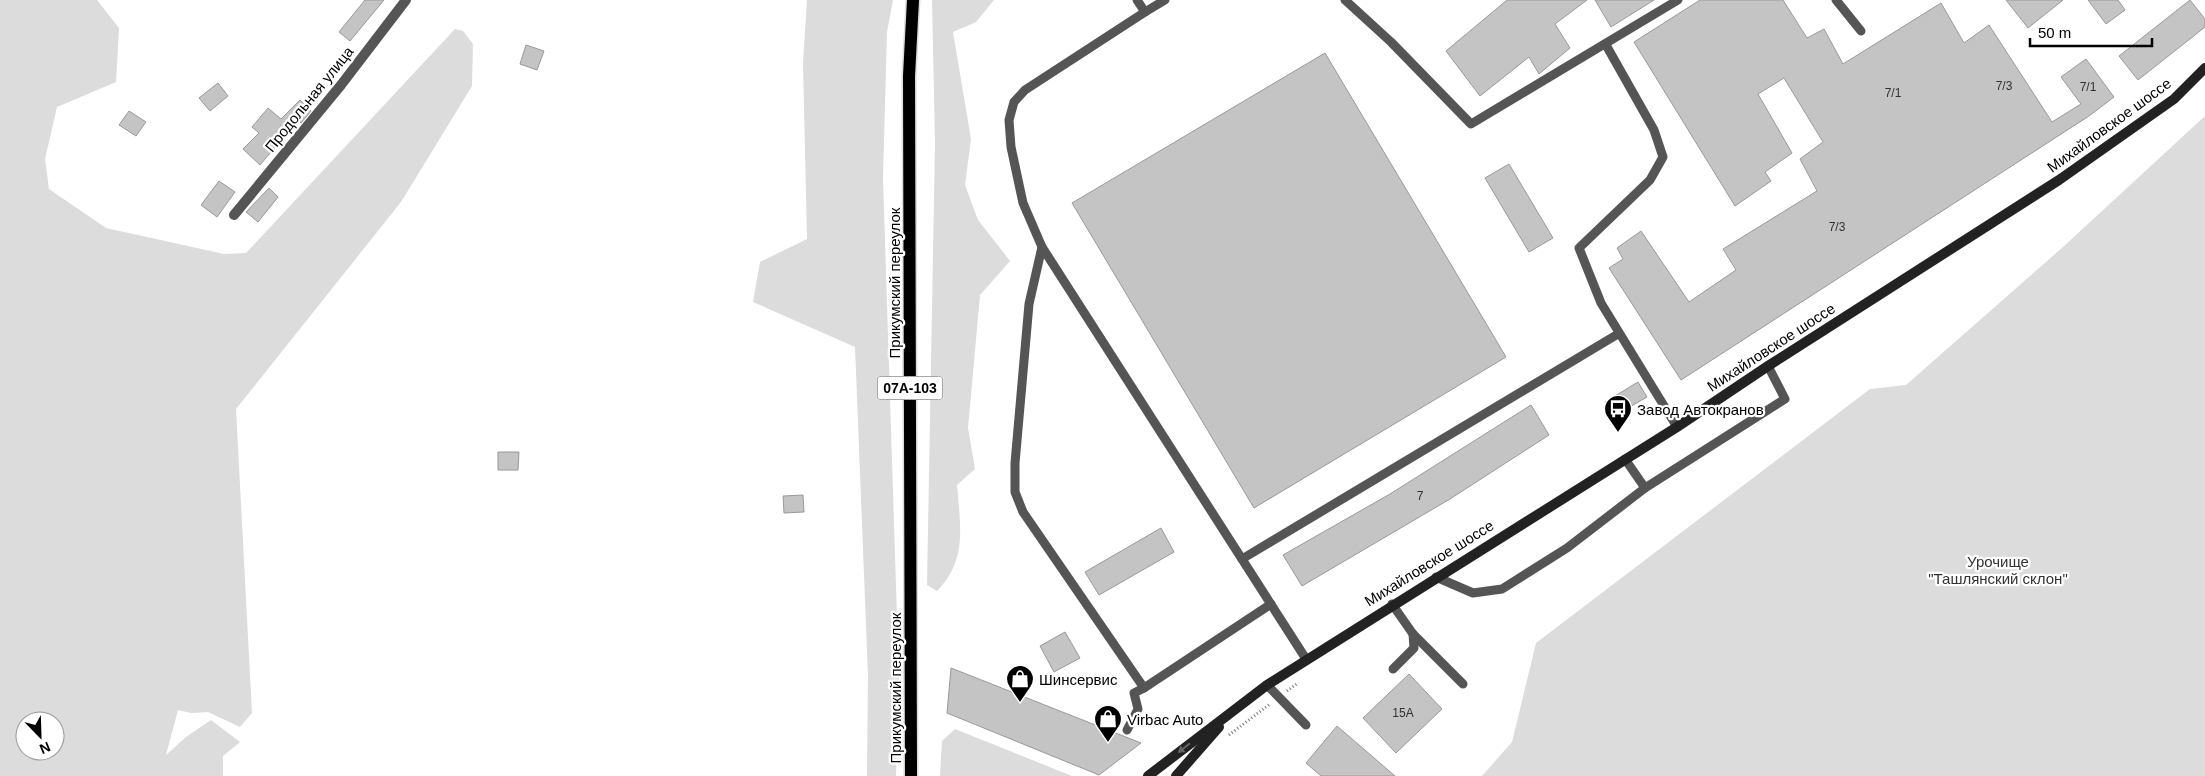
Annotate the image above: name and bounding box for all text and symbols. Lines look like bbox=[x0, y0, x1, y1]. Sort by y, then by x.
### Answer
scale bar bbox=[2030, 15, 2152, 47]
text: 50 m bbox=[2038, 24, 2071, 41]
street label: Продольная улица bbox=[261, 42, 357, 155]
street label: Михайловское шоссе bbox=[2044, 74, 2174, 176]
house number: 7/3 bbox=[1996, 79, 2013, 93]
house number: 7/1 bbox=[2080, 80, 2097, 94]
house number: 7/1 bbox=[1885, 86, 1902, 100]
street label: Прикумский переулок bbox=[886, 207, 903, 358]
house number: 7/3 bbox=[1829, 220, 1846, 234]
street label: Михайловское шоссе bbox=[1704, 299, 1838, 395]
road number: 07А-103 bbox=[878, 376, 942, 399]
bus stop icon: Завод Автокранов bbox=[1603, 394, 1633, 433]
place label: Завод Автокранов bbox=[1637, 401, 1764, 418]
house number: 7 bbox=[1417, 489, 1424, 503]
street label: Михайловское шоссе bbox=[1361, 516, 1497, 610]
park label: Урочище "Ташлянский склон" bbox=[1928, 553, 2068, 587]
street label: Прикумский переулок bbox=[887, 612, 904, 763]
shop icon: Шинсервис bbox=[1005, 664, 1035, 703]
place label: Шинсервис bbox=[1039, 671, 1118, 688]
shop icon: Virbac Auto bbox=[1093, 704, 1123, 743]
house number: 15А bbox=[1392, 706, 1414, 720]
north arrow bbox=[15, 711, 65, 761]
place label: Virbac Auto bbox=[1127, 711, 1203, 728]
text: N bbox=[37, 739, 53, 757]
one-way arrow bbox=[1177, 743, 1191, 753]

